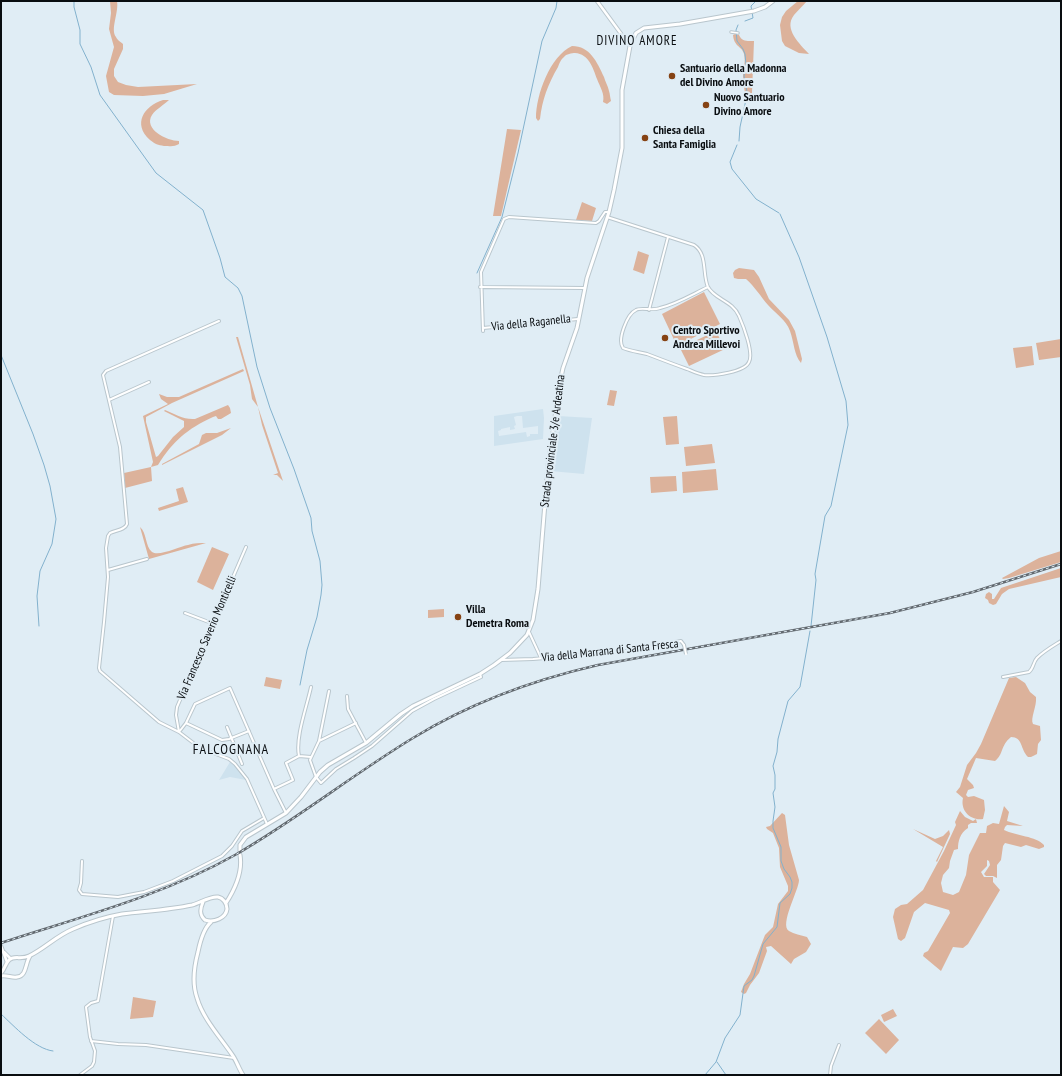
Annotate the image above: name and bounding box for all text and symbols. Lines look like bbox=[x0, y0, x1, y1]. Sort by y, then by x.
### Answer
district label: DIVINO AMORE bbox=[596, 33, 678, 49]
place label: Santuario della Madonna del Divino Amore bbox=[680, 62, 786, 90]
marker: Santuario della Madonna del Divino Amore bbox=[667, 71, 677, 81]
place label: Nuovo Santuario Divino Amore bbox=[714, 91, 785, 119]
marker: Nuovo Santuario Divino Amore bbox=[701, 100, 711, 110]
place label: Chiesa della Santa Famiglia bbox=[653, 124, 716, 152]
marker: Chiesa della Santa Famiglia bbox=[640, 133, 650, 143]
street label: Via della Raganella bbox=[491, 312, 571, 334]
place label: Centro Sportivo Andrea Millevoi bbox=[673, 324, 740, 352]
marker: Centro Sportivo Andrea Millevoi bbox=[660, 333, 670, 343]
street label: Strada provinciale 3/e Ardeatina bbox=[538, 374, 568, 508]
street label: Via Francesco Saverio Monticelli bbox=[174, 574, 240, 702]
place label: Villa Demetra Roma bbox=[466, 603, 529, 631]
marker: Villa Demetra Roma bbox=[453, 612, 463, 622]
street label: Via della Marrana di Santa Fresca bbox=[541, 637, 679, 665]
district label: FALCOGNANA bbox=[193, 742, 269, 758]

